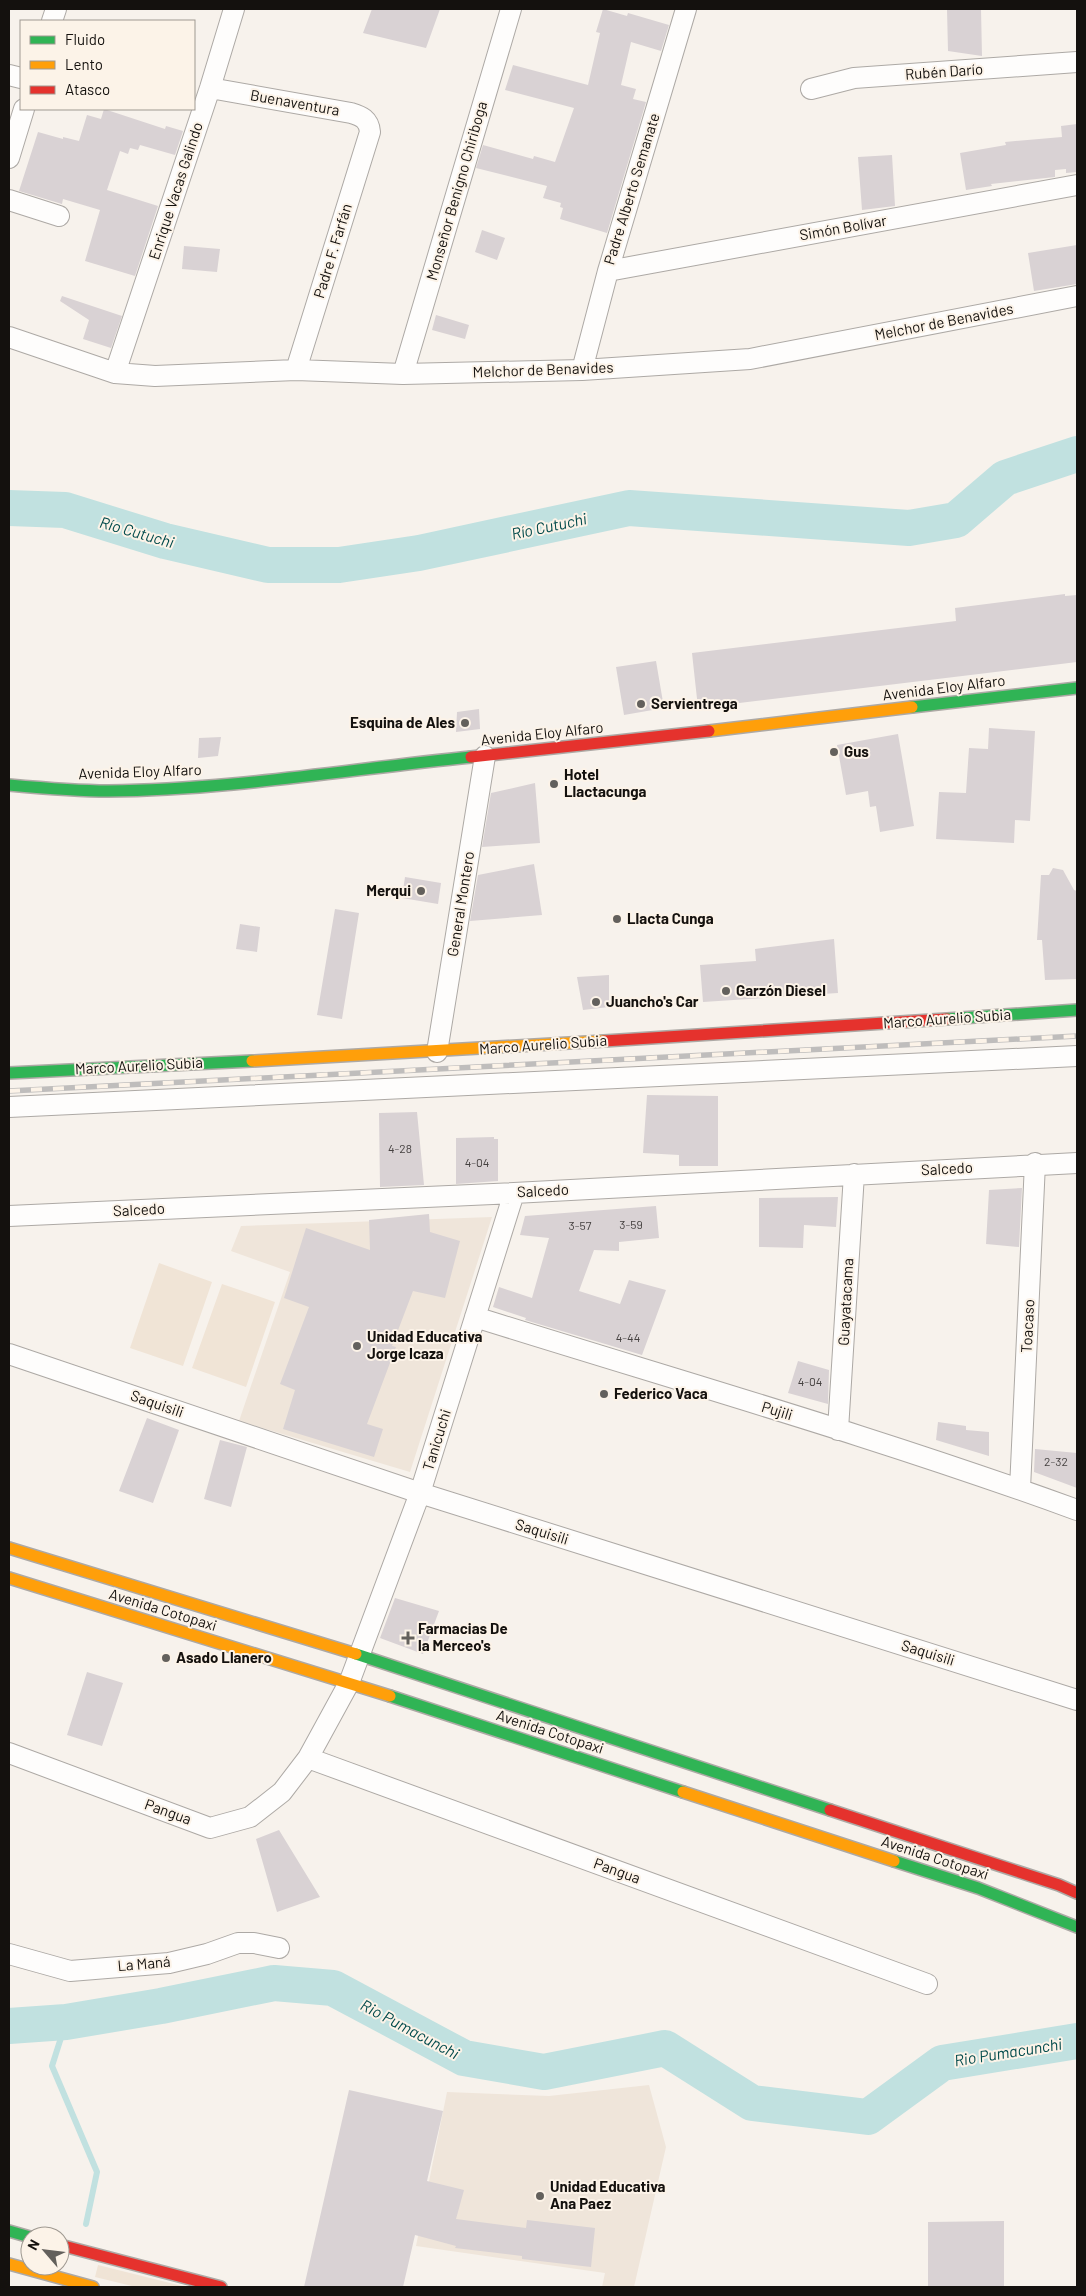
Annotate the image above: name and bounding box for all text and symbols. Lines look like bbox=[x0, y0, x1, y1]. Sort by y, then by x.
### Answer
legend bbox=[20, 20, 195, 110]
text: Fluido bbox=[65, 30, 105, 48]
text: Lento bbox=[65, 55, 103, 73]
street label: Rubén Darío bbox=[904, 59, 983, 83]
text: Atasco bbox=[65, 80, 110, 98]
street label: Buenaventura bbox=[249, 85, 341, 119]
street label: Monseñor Benigno Chiriboga bbox=[422, 99, 490, 282]
street label: Padre Alberto Semanate bbox=[599, 111, 663, 267]
street label: Enrique Vacas Galindo bbox=[144, 120, 206, 262]
street label: Padre F. Farfán bbox=[309, 201, 355, 300]
street label: Simón Bolívar bbox=[798, 210, 888, 244]
street label: Melchor de Benavides bbox=[873, 299, 1015, 343]
street label: Melchor de Benavides bbox=[472, 358, 614, 380]
water label: Río Cutuchi bbox=[510, 508, 588, 543]
water label: Río Cutuchi bbox=[98, 512, 177, 551]
street label: Avenida Eloy Alfaro bbox=[881, 671, 1006, 703]
place label: Servientrega bbox=[651, 694, 738, 712]
marker: Servientrega bbox=[635, 698, 647, 710]
place label: Esquina de Ales bbox=[350, 713, 455, 731]
marker: Esquina de Ales bbox=[459, 717, 471, 729]
street label: Avenida Eloy Alfaro bbox=[480, 718, 604, 748]
place label: Gus bbox=[844, 742, 869, 760]
marker: Gus bbox=[828, 746, 840, 758]
street label: Avenida Eloy Alfaro bbox=[78, 760, 202, 782]
place label: Hotel Llactacunga bbox=[564, 765, 647, 800]
marker: Hotel Llactacunga bbox=[548, 778, 560, 790]
street label: General Montero bbox=[443, 850, 477, 958]
place label: Merqui bbox=[366, 881, 411, 899]
marker: Merqui bbox=[415, 885, 427, 897]
place label: Llacta Cunga bbox=[627, 909, 714, 927]
marker: Llacta Cunga bbox=[611, 913, 623, 925]
place label: Garzón Diesel bbox=[736, 981, 826, 999]
marker: Garzón Diesel bbox=[720, 985, 732, 997]
place label: Juancho's Car bbox=[606, 992, 699, 1010]
marker: Juancho's Car bbox=[590, 996, 602, 1008]
street label: Marco Aurelio Subia bbox=[882, 1005, 1011, 1031]
street label: Marco Aurelio Subia bbox=[478, 1031, 607, 1057]
street label: Marco Aurelio Subia bbox=[74, 1053, 203, 1077]
house number: 4-28 bbox=[388, 1141, 412, 1155]
house number: 4-04 bbox=[465, 1155, 489, 1169]
street label: Salcedo bbox=[921, 1158, 973, 1178]
street label: Salcedo bbox=[517, 1180, 569, 1200]
street label: Salcedo bbox=[113, 1199, 165, 1219]
house number: 3-59 bbox=[619, 1217, 643, 1231]
house number: 3-57 bbox=[569, 1218, 592, 1232]
street label: Guayatacama bbox=[834, 1258, 856, 1346]
street label: Toacaso bbox=[1017, 1298, 1037, 1353]
place label: Unidad Educativa Jorge Icaza bbox=[367, 1327, 483, 1362]
house number: 4-44 bbox=[616, 1330, 640, 1344]
marker: Unidad Educativa Jorge Icaza bbox=[351, 1340, 363, 1352]
house number: 4-04 bbox=[798, 1374, 822, 1388]
place label: Federico Vaca bbox=[614, 1384, 708, 1402]
street label: Saquisili bbox=[128, 1386, 186, 1420]
marker: Federico Vaca bbox=[598, 1388, 610, 1400]
street label: Pujili bbox=[760, 1397, 795, 1423]
street label: Tanicuchi bbox=[418, 1407, 454, 1473]
house number: 2-32 bbox=[1044, 1454, 1068, 1468]
street label: Saquisili bbox=[513, 1514, 571, 1548]
street label: Avenida Cotopaxi bbox=[107, 1584, 219, 1634]
place label: Farmacias De la Merceo's bbox=[418, 1619, 508, 1654]
marker: Farmacias De la Merceo's bbox=[402, 1632, 414, 1644]
street label: Saquisili bbox=[899, 1635, 957, 1669]
place label: Asado Llanero bbox=[176, 1648, 272, 1666]
marker: Asado Llanero bbox=[160, 1652, 172, 1664]
street label: Avenida Cotopaxi bbox=[494, 1705, 606, 1757]
street label: Pangua bbox=[143, 1794, 194, 1828]
street label: Avenida Cotopaxi bbox=[879, 1831, 991, 1883]
street label: Pangua bbox=[592, 1853, 643, 1887]
street label: La Maná bbox=[117, 1952, 171, 1974]
water label: Rio Pumacunchi bbox=[358, 1995, 463, 2063]
water label: Rio Pumacunchi bbox=[953, 2034, 1063, 2069]
place label: Unidad Educativa Ana Paez bbox=[550, 2177, 666, 2212]
marker: Unidad Educativa Ana Paez bbox=[534, 2190, 546, 2202]
north arrow bbox=[20, 2226, 70, 2276]
text: N bbox=[23, 2237, 43, 2253]

